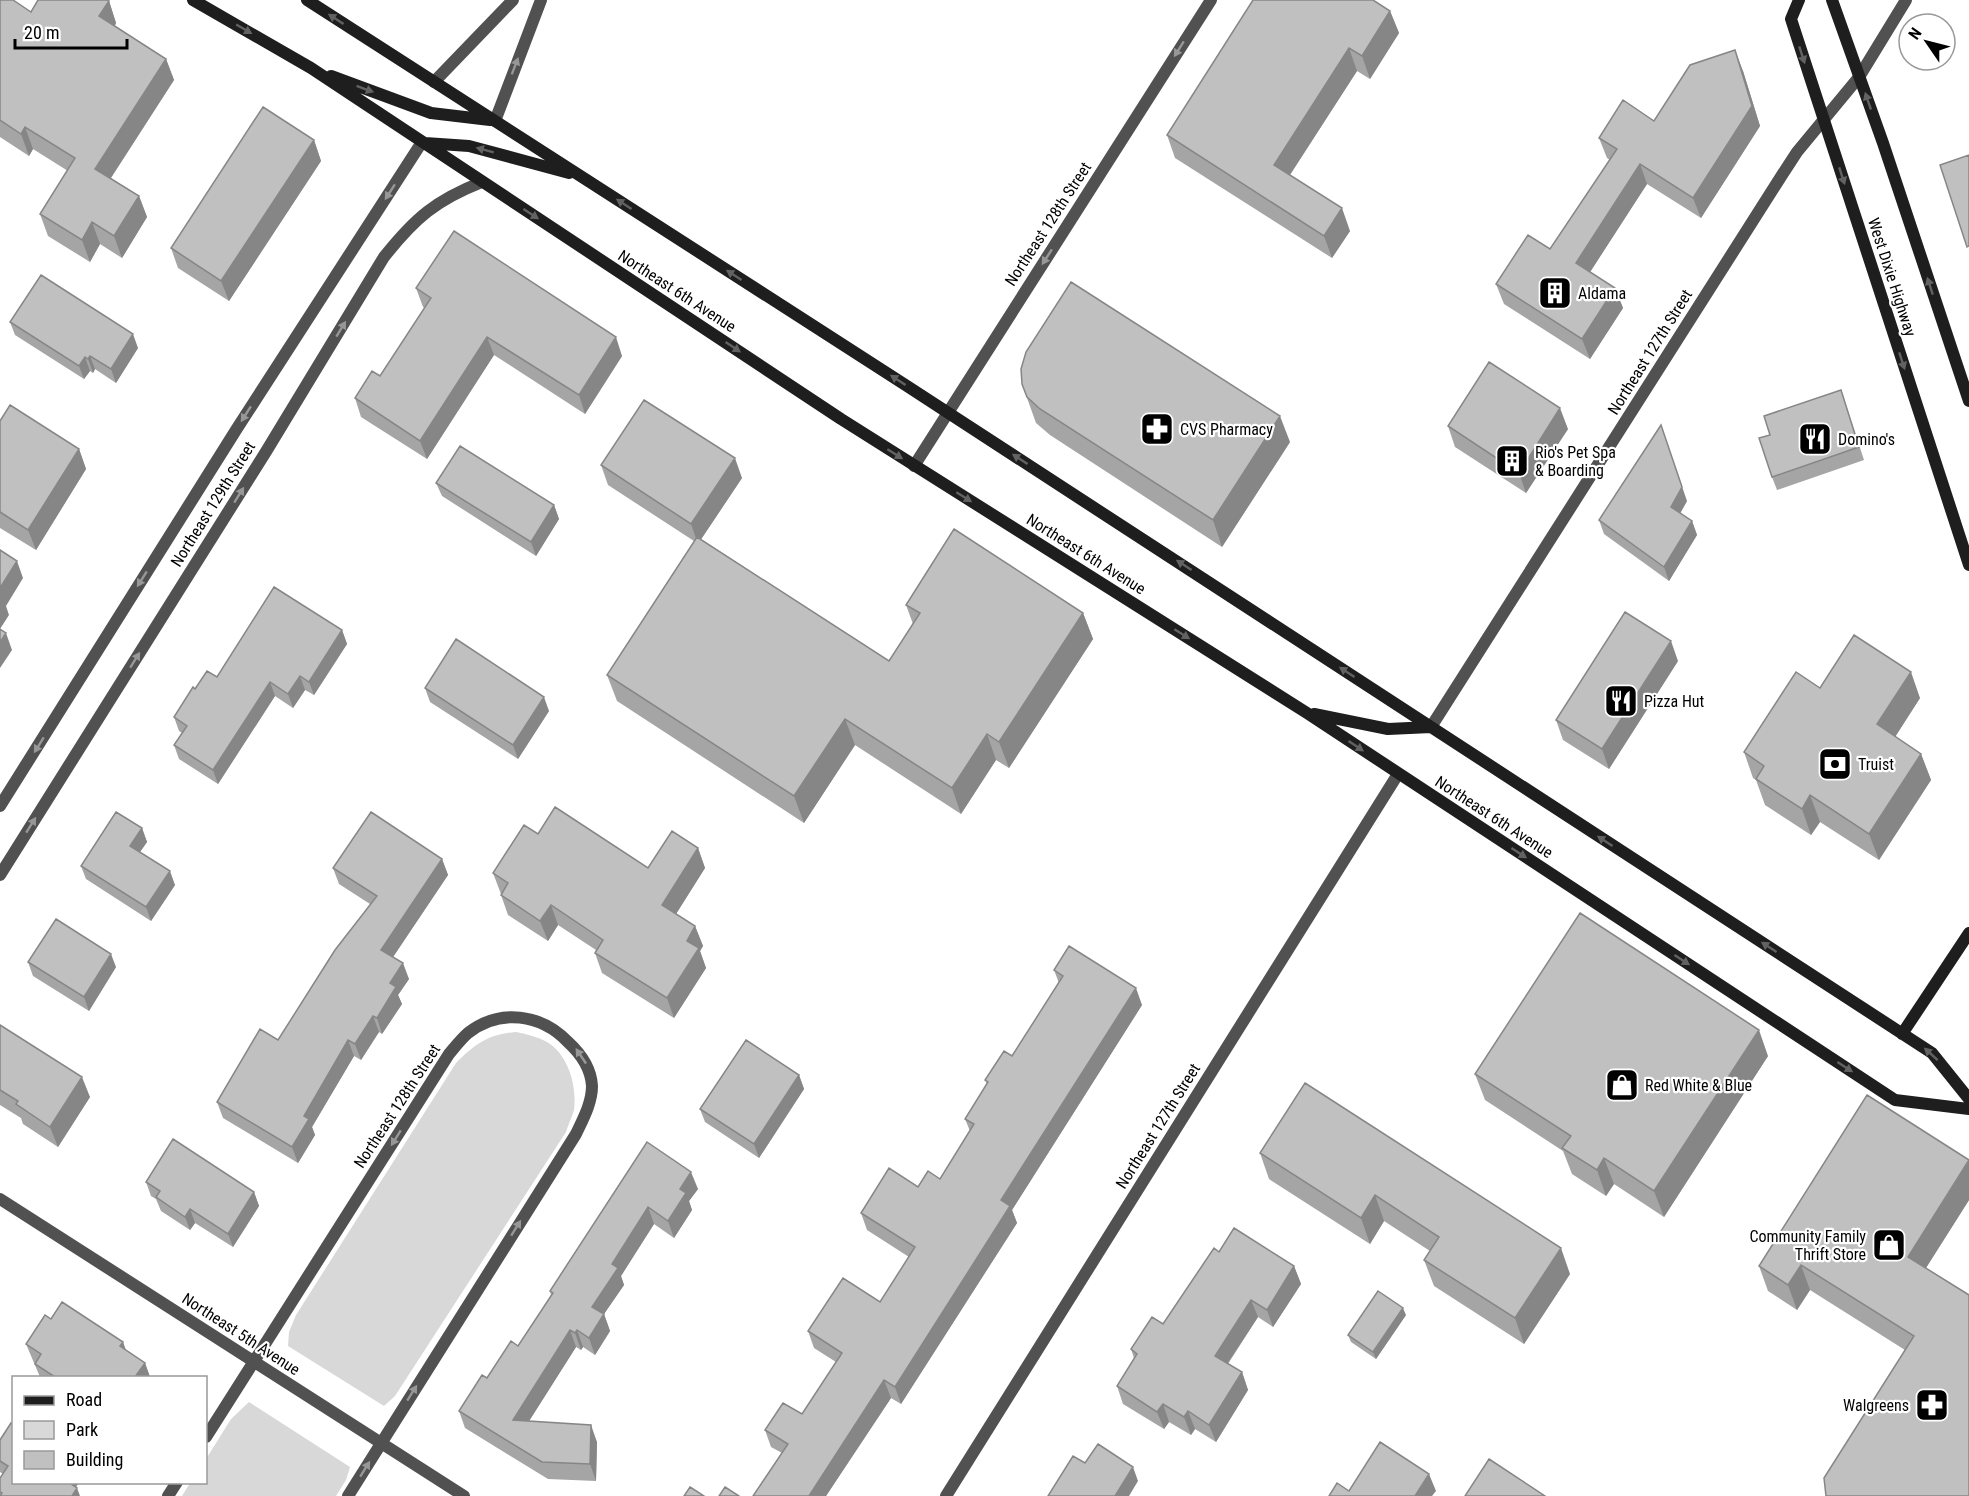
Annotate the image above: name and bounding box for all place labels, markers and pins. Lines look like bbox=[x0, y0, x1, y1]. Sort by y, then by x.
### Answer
building icon: Aldama bbox=[1537, 275, 1573, 311]
place label: Aldama bbox=[1578, 284, 1626, 303]
pharmacy icon: CVS Pharmacy bbox=[1139, 411, 1175, 447]
place label: CVS Pharmacy bbox=[1180, 420, 1273, 439]
restaurant icon: Domino's bbox=[1797, 421, 1833, 457]
place label: Domino's bbox=[1838, 430, 1895, 449]
building icon: Rio's Pet Spa & Boarding bbox=[1494, 443, 1530, 479]
place label: Rio's Pet Spa & Boarding bbox=[1535, 443, 1616, 480]
restaurant icon: Pizza Hut bbox=[1603, 683, 1639, 719]
place label: Pizza Hut bbox=[1644, 692, 1705, 711]
bank icon: Truist bbox=[1817, 746, 1853, 782]
place label: Truist bbox=[1858, 755, 1894, 774]
shop icon: Red White & Blue bbox=[1604, 1067, 1640, 1103]
place label: Red White & Blue bbox=[1645, 1076, 1752, 1095]
place label: Community Family Thrift Store bbox=[1749, 1227, 1866, 1264]
shop icon: Community Family Thrift Store bbox=[1871, 1227, 1907, 1263]
pharmacy icon: Walgreens bbox=[1914, 1387, 1950, 1423]
place label: Walgreens bbox=[1843, 1396, 1909, 1415]

